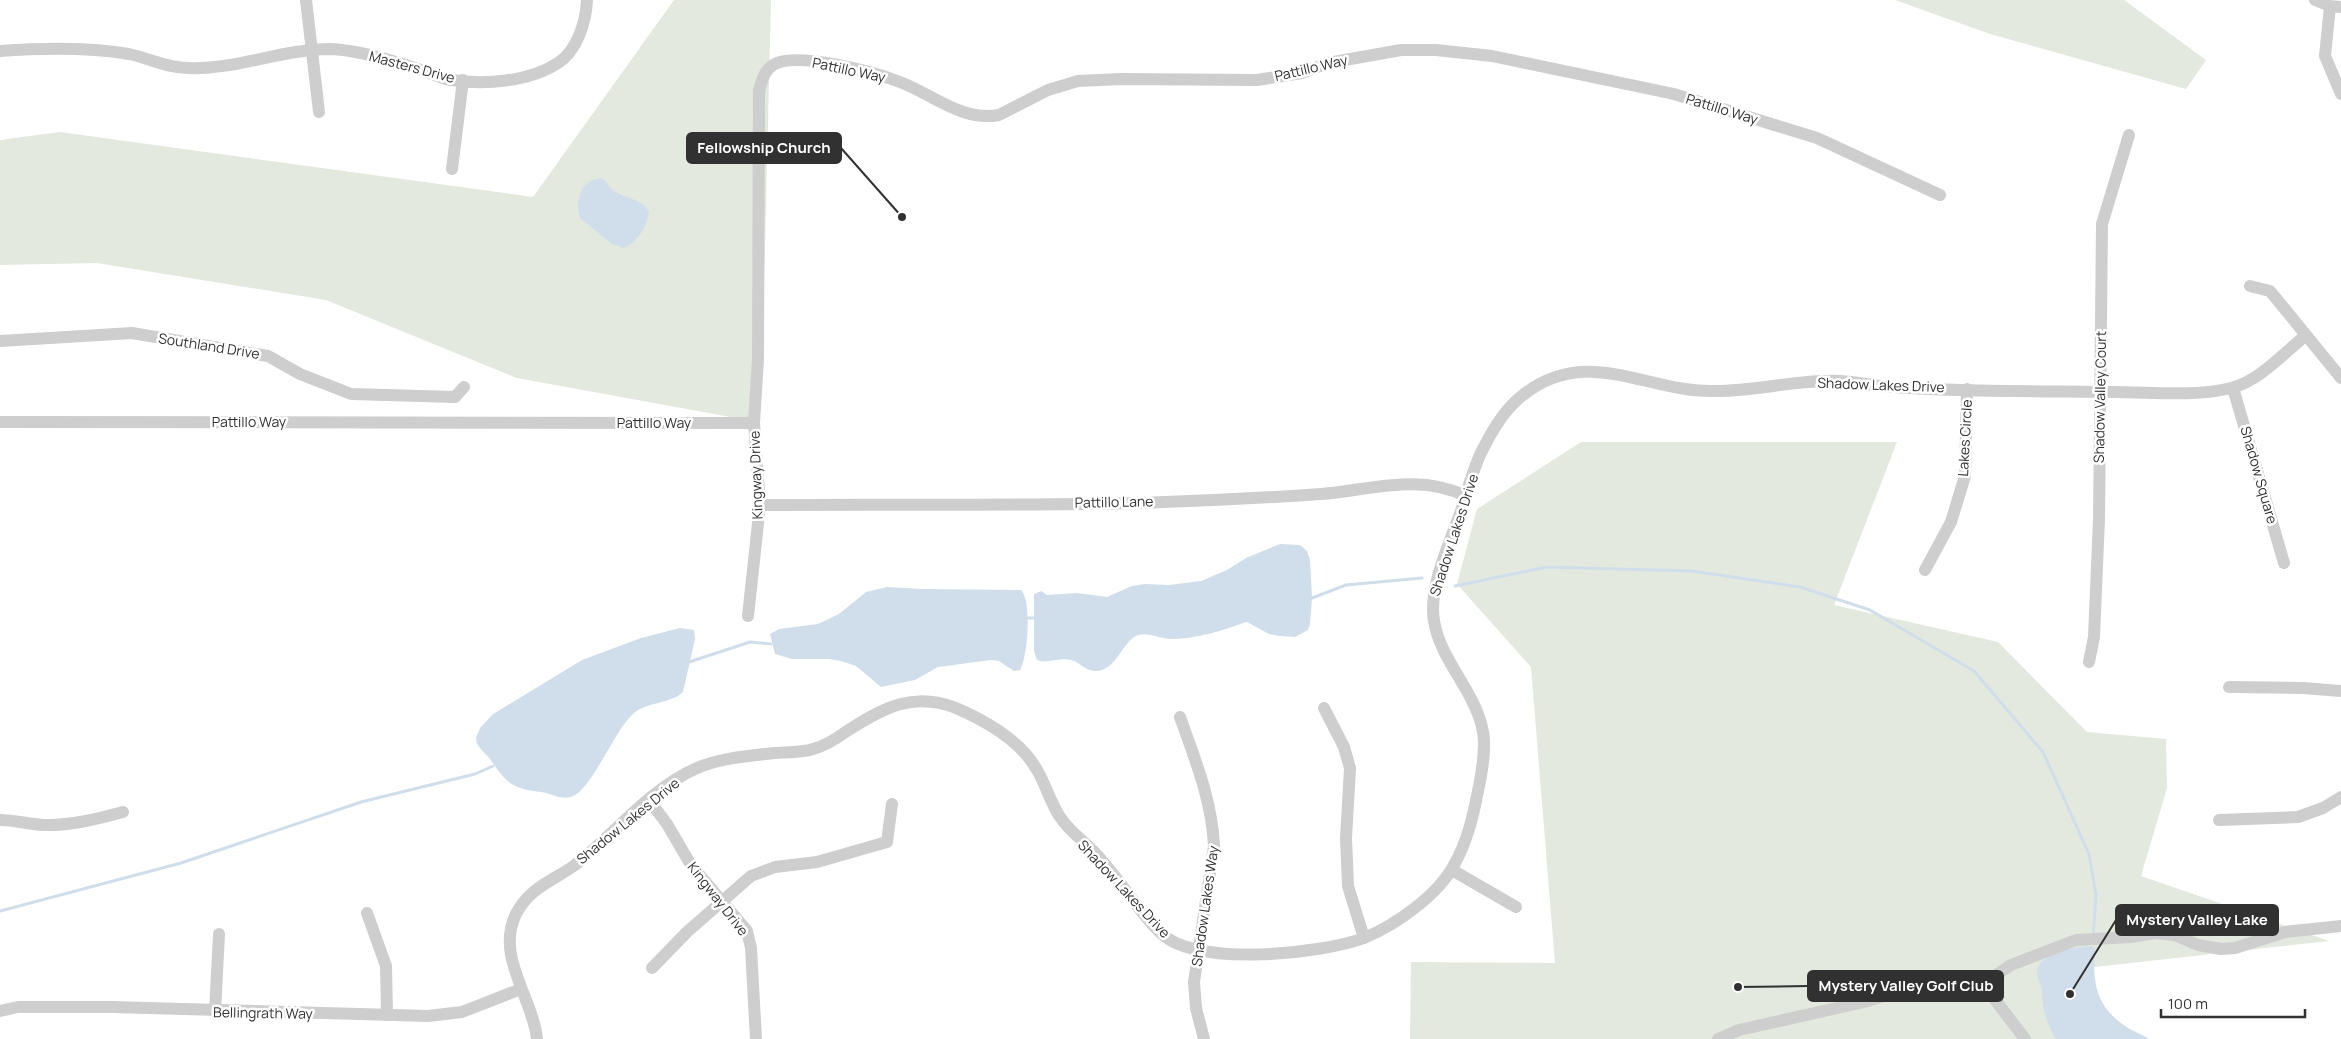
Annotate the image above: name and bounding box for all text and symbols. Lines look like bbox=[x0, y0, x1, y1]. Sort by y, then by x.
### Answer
street label: Masters Drive bbox=[367, 46, 457, 87]
street label: Pattillo Way bbox=[1273, 50, 1350, 85]
street label: Pattillo Way bbox=[811, 52, 888, 87]
street label: Pattillo Way bbox=[1684, 89, 1761, 129]
callout: Fellowship Church bbox=[687, 133, 841, 163]
text: Fellowship Church bbox=[697, 137, 831, 158]
street label: Southland Drive bbox=[157, 328, 261, 363]
street label: Shadow Valley Court bbox=[2089, 330, 2110, 463]
street label: Shadow Lakes Drive bbox=[1817, 373, 1945, 396]
street label: Lakes Circle bbox=[1953, 399, 1976, 477]
street label: Pattillo Way bbox=[212, 412, 287, 431]
street label: Pattillo Way bbox=[617, 413, 692, 432]
street label: Shadow Square bbox=[2236, 424, 2282, 526]
street label: Kingway Drive bbox=[744, 430, 767, 520]
street label: Shadow Lakes Drive bbox=[1425, 471, 1482, 598]
street label: Pattillo Lane bbox=[1075, 491, 1153, 512]
street label: Shadow Lakes Drive bbox=[572, 773, 683, 868]
street label: Shadow Lakes Drive bbox=[1074, 836, 1175, 942]
street label: Shadow Lakes Way bbox=[1187, 844, 1222, 968]
street label: Kingway Drive bbox=[684, 858, 753, 940]
callout: Mystery Valley Lake bbox=[2116, 905, 2278, 935]
text: Mystery Valley Lake bbox=[2126, 909, 2268, 930]
callout: Mystery Valley Golf Club bbox=[1808, 971, 2003, 1001]
text: Mystery Valley Golf Club bbox=[1819, 975, 1993, 996]
scale bar bbox=[2161, 986, 2305, 1018]
text: 100 m bbox=[2168, 993, 2208, 1014]
street label: Bellingrath Way bbox=[213, 1002, 314, 1023]

